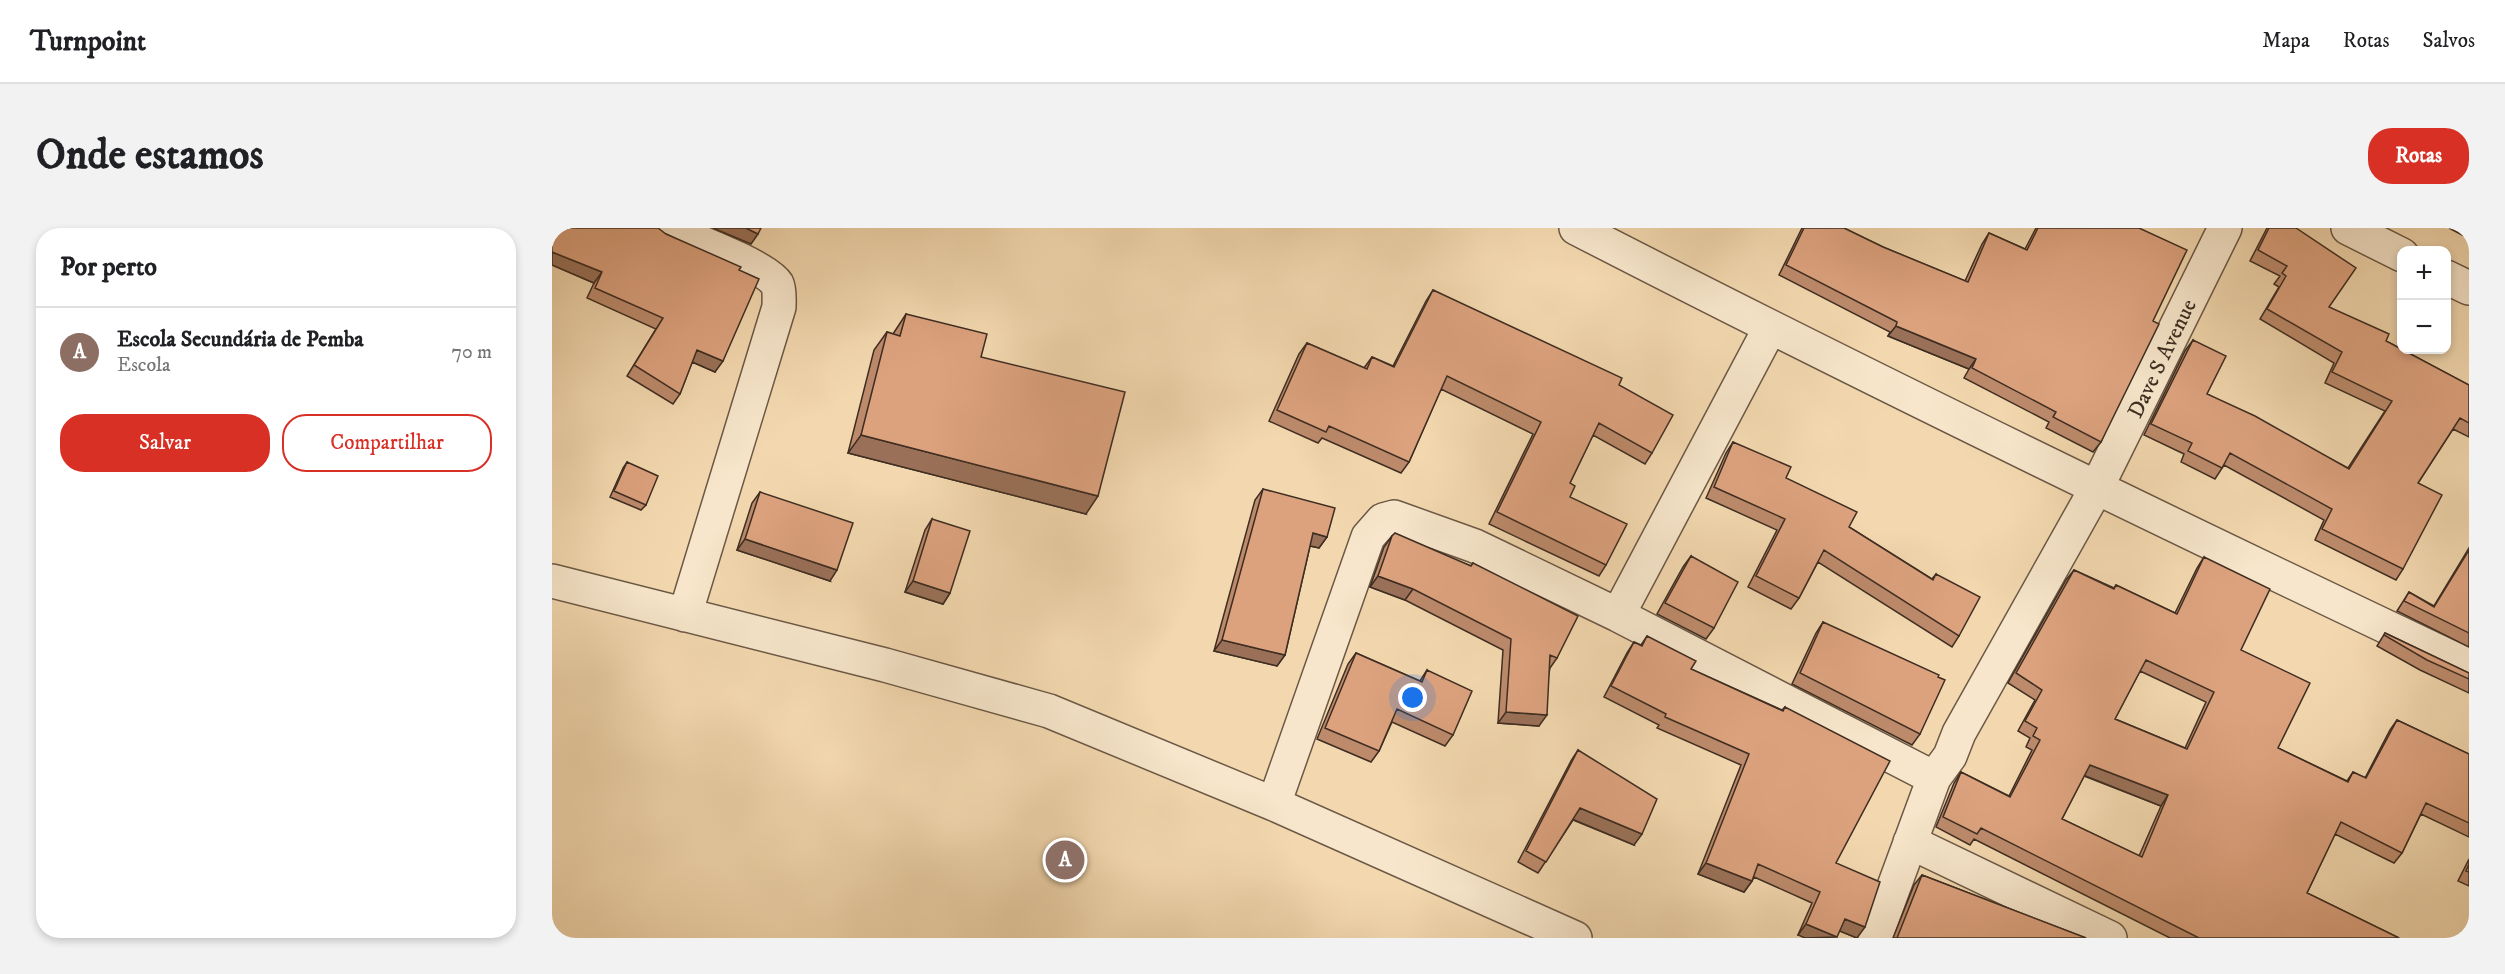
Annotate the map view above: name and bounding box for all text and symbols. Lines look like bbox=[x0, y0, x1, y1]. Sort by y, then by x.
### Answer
text: Turnpoint bbox=[30, 24, 146, 59]
text: Mapa bbox=[2262, 28, 2310, 54]
text: Rotas bbox=[2343, 28, 2390, 54]
text: Salvos bbox=[2423, 28, 2475, 54]
button: Rotas bbox=[2368, 128, 2469, 184]
text: Onde estamos bbox=[36, 130, 264, 182]
map controls bbox=[2397, 246, 2451, 354]
button: + bbox=[2397, 246, 2451, 300]
text: Por perto bbox=[60, 251, 157, 284]
street label: Dave S Avenue bbox=[2122, 295, 2203, 422]
button: − bbox=[2397, 300, 2451, 354]
text: Escola Secundária de Pemba bbox=[117, 326, 364, 353]
text: A bbox=[73, 340, 86, 365]
text: 70 m bbox=[451, 340, 492, 365]
text: Escola bbox=[117, 353, 171, 378]
button: Salvar bbox=[60, 414, 270, 472]
button: Compartilhar bbox=[282, 414, 492, 472]
your location bbox=[1398, 683, 1427, 712]
pin: A bbox=[1046, 838, 1084, 882]

